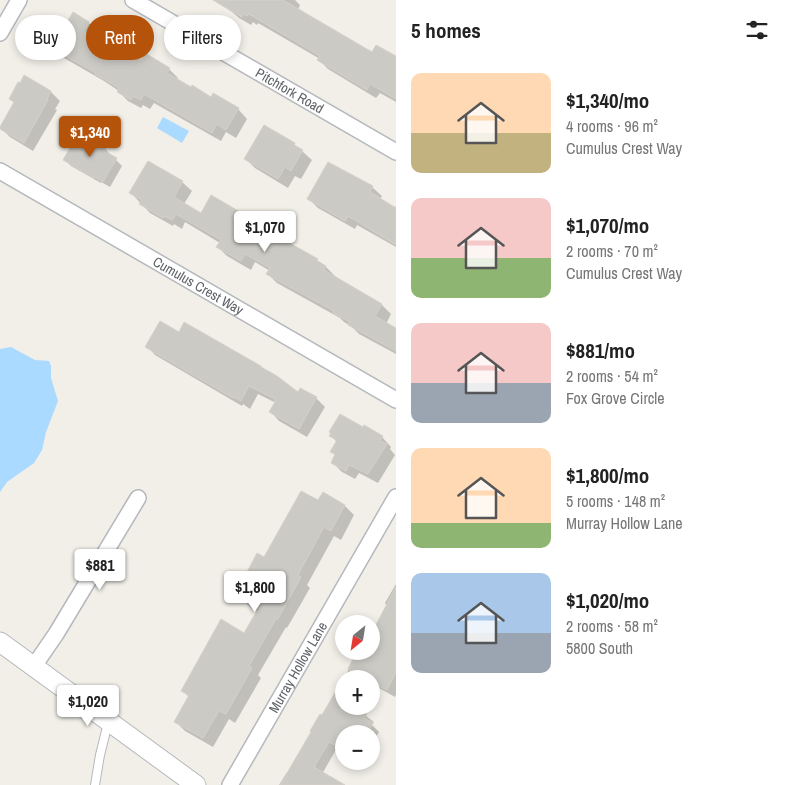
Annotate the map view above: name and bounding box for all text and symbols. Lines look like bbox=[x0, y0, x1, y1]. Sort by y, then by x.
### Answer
chip: Buy bbox=[15, 15, 76, 60]
chip: Rent bbox=[86, 15, 154, 60]
chip: Filters bbox=[164, 15, 241, 60]
text: 5 homes bbox=[411, 16, 481, 45]
icon: filters bbox=[743, 16, 771, 44]
street label: Pitchfork Road bbox=[252, 64, 327, 117]
text: $1,340/mo bbox=[566, 86, 649, 115]
icon: home bbox=[451, 93, 511, 153]
text: 4 rooms · 96 m² bbox=[566, 115, 658, 137]
pin: $1,340 bbox=[49, 116, 131, 158]
text: $1,340 bbox=[70, 121, 110, 143]
text: Cumulus Crest Way bbox=[566, 137, 682, 159]
pin: $1,070 bbox=[224, 210, 306, 253]
text: $1,070/mo bbox=[566, 211, 649, 240]
text: $1,070 bbox=[245, 216, 285, 238]
icon: home bbox=[451, 218, 511, 278]
text: 2 rooms · 70 m² bbox=[566, 240, 658, 262]
street label: Cumulus Crest Way bbox=[150, 252, 247, 319]
text: Cumulus Crest Way bbox=[566, 262, 682, 284]
text: $881/mo bbox=[566, 336, 635, 365]
icon: home bbox=[451, 343, 511, 403]
text: 2 rooms · 54 m² bbox=[566, 365, 658, 387]
text: Fox Grove Circle bbox=[566, 387, 665, 409]
text: $1,800/mo bbox=[566, 461, 649, 490]
icon: home bbox=[451, 468, 511, 528]
text: 5 rooms · 148 m² bbox=[566, 490, 665, 512]
text: Murray Hollow Lane bbox=[566, 512, 683, 534]
pin: $881 bbox=[70, 548, 130, 591]
text: $881 bbox=[85, 554, 115, 576]
pin: $1,800 bbox=[214, 570, 296, 613]
text: $1,800 bbox=[235, 576, 275, 598]
text: $1,020/mo bbox=[566, 586, 649, 615]
icon: home bbox=[451, 593, 511, 653]
north arrow bbox=[335, 615, 380, 660]
map controls bbox=[335, 615, 380, 770]
text: 2 rooms · 58 m² bbox=[566, 615, 658, 637]
street label: Murray Hollow Lane bbox=[265, 618, 331, 716]
text: 5800 South bbox=[566, 637, 633, 659]
button: + bbox=[335, 670, 380, 715]
pin: $1,020 bbox=[47, 684, 129, 727]
text: $1,020 bbox=[68, 690, 108, 712]
button: − bbox=[335, 725, 380, 770]

